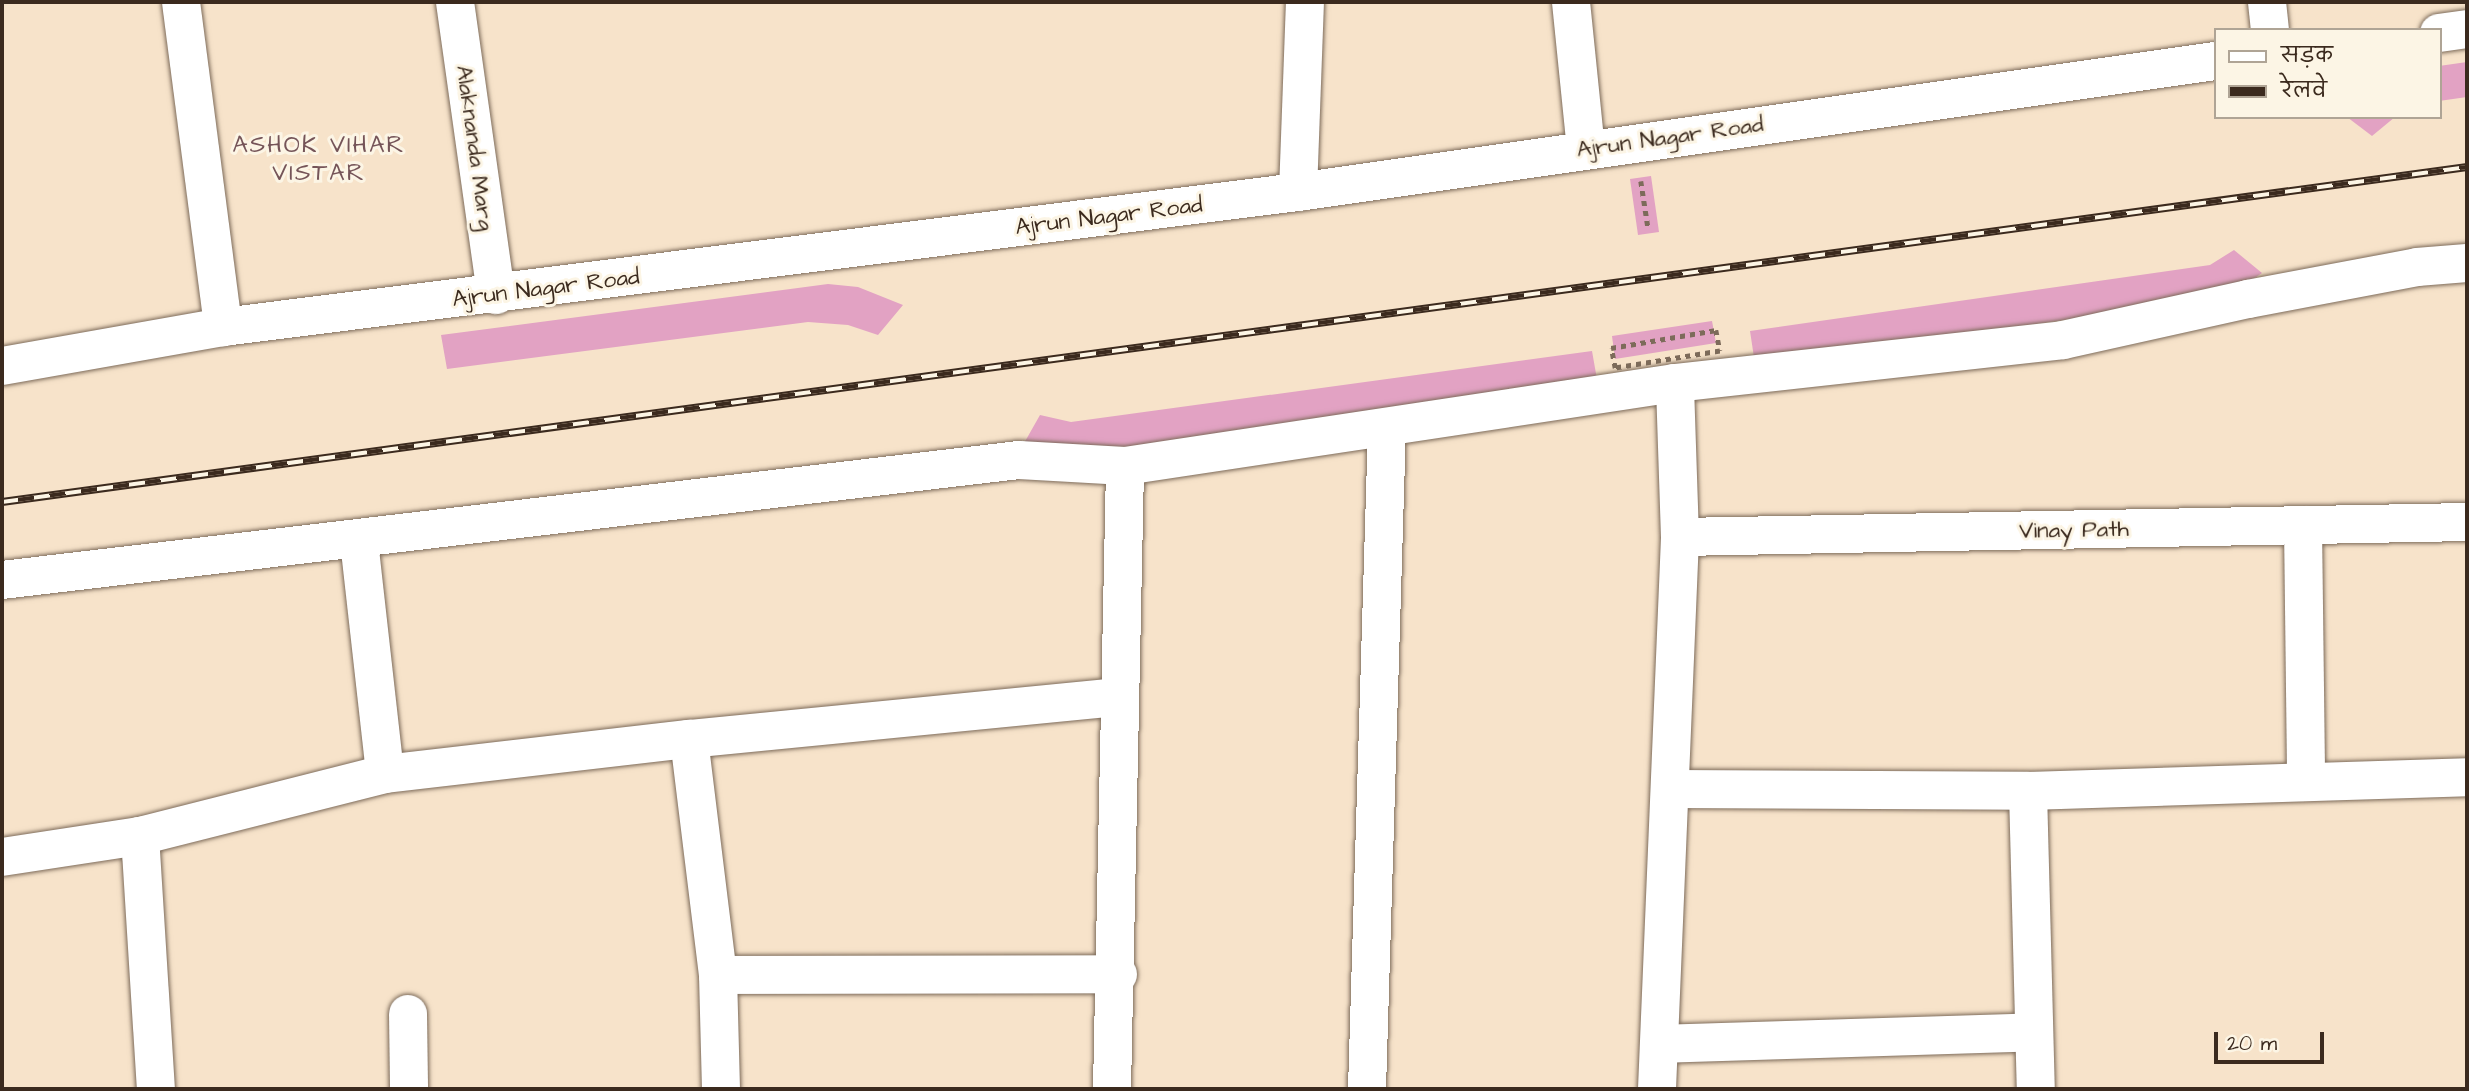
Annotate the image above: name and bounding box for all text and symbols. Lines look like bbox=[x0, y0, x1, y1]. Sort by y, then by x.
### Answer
legend bbox=[2214, 28, 2441, 119]
text: सड़क bbox=[2281, 41, 2333, 70]
street label: Alaknanda Marg bbox=[450, 63, 500, 233]
text: रेलवे bbox=[2281, 76, 2327, 105]
street label: Ajrun Nagar Road bbox=[1575, 110, 1765, 164]
district label: ASHOK VIHAR VISTAR bbox=[234, 132, 404, 188]
street label: Ajrun Nagar Road bbox=[1014, 191, 1204, 241]
street label: Ajrun Nagar Road bbox=[451, 263, 641, 313]
street label: Vinay Path bbox=[2019, 515, 2129, 545]
scale bar bbox=[2217, 1018, 2327, 1062]
text: 20 m bbox=[2227, 1029, 2277, 1058]

